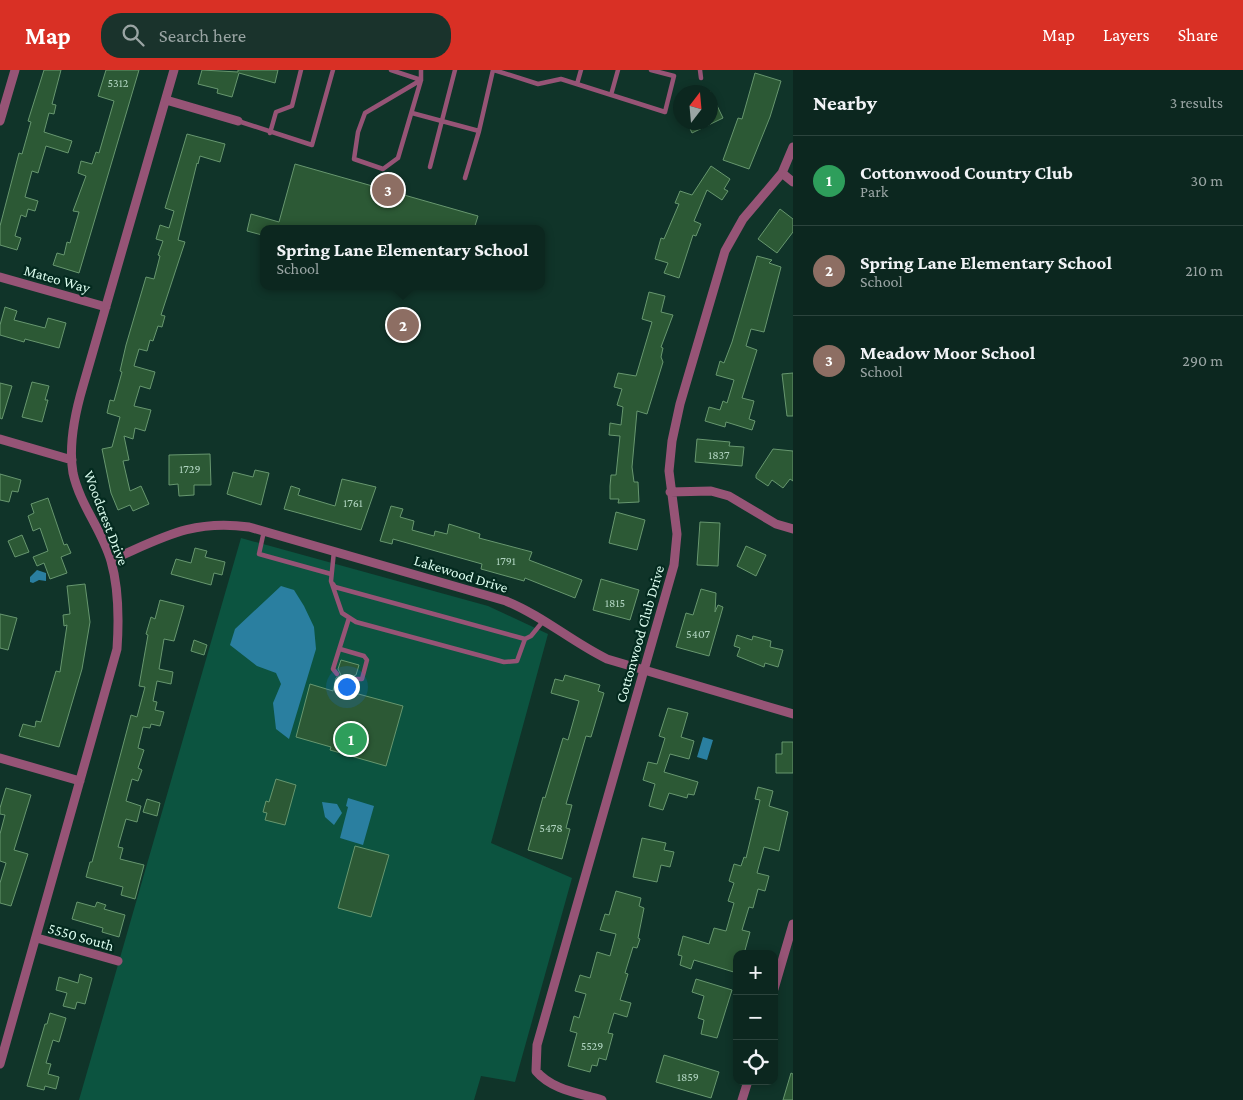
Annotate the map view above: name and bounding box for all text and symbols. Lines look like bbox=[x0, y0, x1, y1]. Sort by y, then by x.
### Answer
search box bbox=[101, 13, 451, 58]
icon: search bbox=[119, 21, 147, 49]
text: Map bbox=[25, 22, 71, 49]
text: Search here bbox=[159, 25, 246, 46]
text: Map bbox=[1042, 25, 1075, 45]
text: Layers bbox=[1103, 25, 1150, 45]
text: Share bbox=[1178, 25, 1218, 45]
house number: 5312 bbox=[108, 76, 129, 90]
north arrow bbox=[673, 85, 718, 130]
text: Nearby bbox=[813, 91, 877, 115]
text: 3 results bbox=[1170, 94, 1223, 111]
text: Cottonwood Country Club bbox=[860, 162, 1073, 183]
pin: 3 bbox=[372, 171, 404, 209]
text: 1 bbox=[826, 172, 832, 189]
text: 30 m bbox=[1191, 172, 1223, 189]
text: Park bbox=[860, 183, 888, 200]
popup bbox=[260, 225, 545, 290]
text: Spring Lane Elementary School bbox=[277, 239, 528, 260]
text: Spring Lane Elementary School bbox=[860, 252, 1112, 273]
text: School bbox=[277, 260, 319, 277]
street label: Mateo Way bbox=[22, 262, 92, 297]
text: 2 bbox=[825, 262, 833, 279]
text: 210 m bbox=[1185, 262, 1223, 279]
text: School bbox=[860, 273, 903, 290]
pin: 2 bbox=[387, 306, 419, 344]
text: Meadow Moor School bbox=[860, 342, 1035, 363]
text: 3 bbox=[825, 352, 833, 369]
text: 290 m bbox=[1182, 352, 1223, 369]
text: School bbox=[860, 363, 903, 380]
house number: 1837 bbox=[708, 448, 730, 462]
house number: 1729 bbox=[179, 462, 201, 476]
street label: Woodcrest Drive bbox=[81, 468, 132, 568]
house number: 1761 bbox=[343, 496, 363, 510]
street label: Lakewood Drive bbox=[412, 552, 510, 596]
house number: 1791 bbox=[496, 554, 516, 568]
street label: Cottonwood Club Drive bbox=[613, 563, 667, 704]
house number: 1815 bbox=[605, 596, 625, 610]
house number: 5407 bbox=[686, 627, 710, 641]
your location bbox=[334, 674, 360, 700]
pin: 1 bbox=[335, 720, 367, 758]
house number: 5478 bbox=[539, 821, 563, 835]
street label: 5550 South bbox=[46, 920, 116, 954]
map controls bbox=[733, 950, 778, 1085]
button: + bbox=[733, 950, 778, 995]
button: − bbox=[733, 995, 778, 1040]
house number: 5529 bbox=[581, 1039, 603, 1053]
button: locate bbox=[733, 1040, 778, 1085]
house number: 1859 bbox=[677, 1070, 699, 1084]

